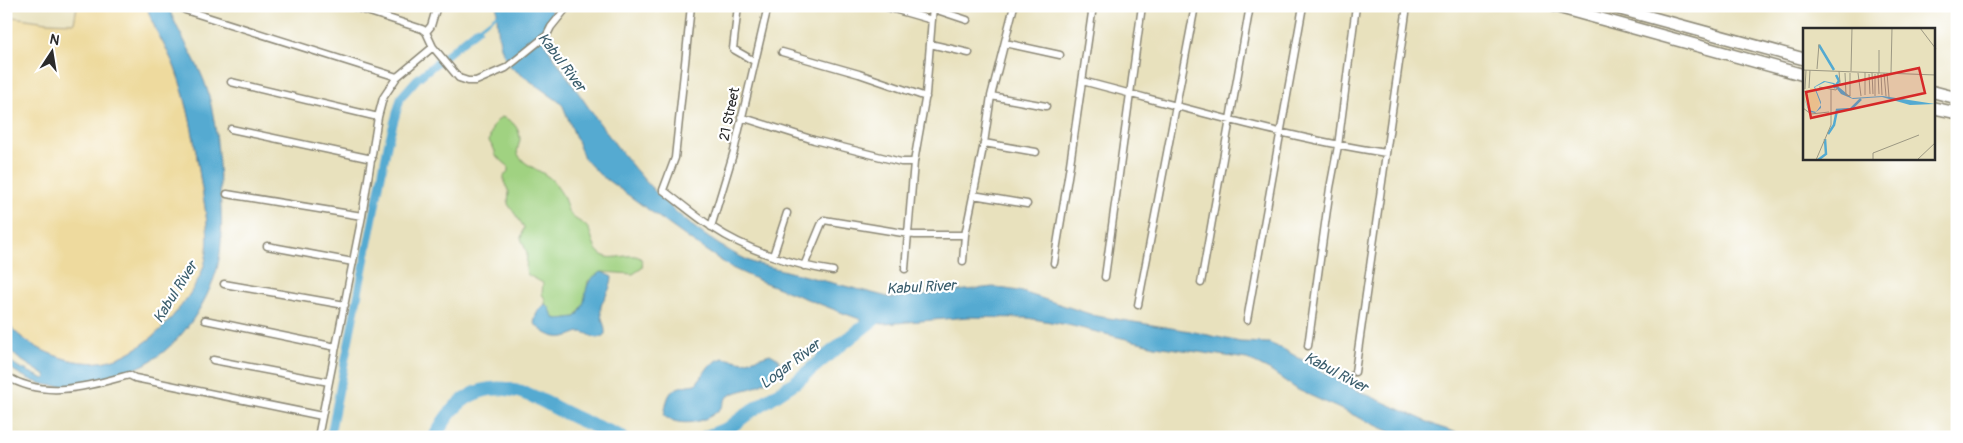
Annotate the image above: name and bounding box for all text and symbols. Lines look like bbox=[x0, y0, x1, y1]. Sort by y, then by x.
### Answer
north arrow bbox=[28, 28, 78, 78]
inset map bbox=[1803, 28, 1936, 160]
water label: Kabul River bbox=[533, 29, 591, 97]
text: N bbox=[48, 30, 61, 49]
street label: 21 Street bbox=[716, 85, 744, 142]
water label: Kabul River bbox=[149, 257, 203, 327]
water label: Kabul River bbox=[886, 276, 958, 299]
water label: Logar River bbox=[756, 334, 826, 393]
water label: Kabul River bbox=[1301, 348, 1372, 398]

